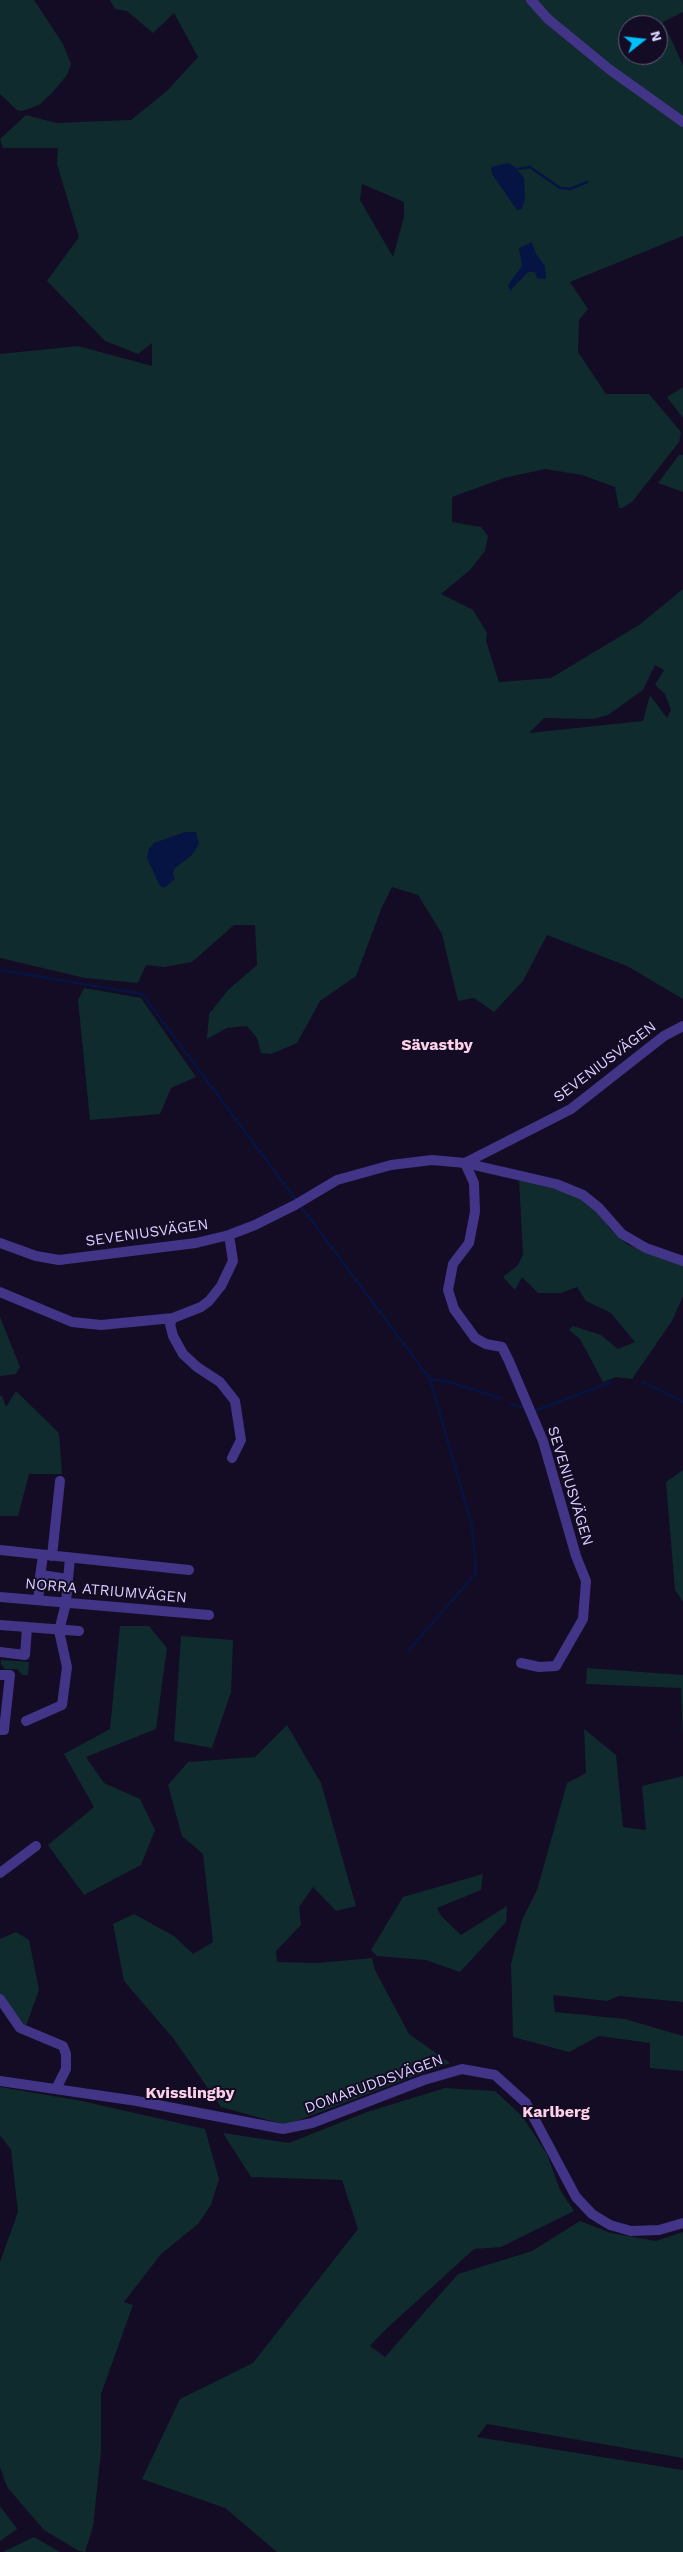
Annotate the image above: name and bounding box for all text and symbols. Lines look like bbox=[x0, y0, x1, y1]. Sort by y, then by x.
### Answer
north arrow bbox=[618, 15, 668, 65]
text: N bbox=[647, 29, 666, 43]
street label: SEVENIUSVÄGEN bbox=[550, 1018, 660, 1106]
district label: Sävastby bbox=[401, 1035, 473, 1055]
street label: SEVENIUSVÄGEN bbox=[84, 1215, 210, 1251]
street label: SEVENIUSVÄGEN bbox=[543, 1424, 597, 1548]
street label: NORRA ATRIUMVÄGEN bbox=[24, 1575, 188, 1607]
street label: DOMARUDDSVÄGEN bbox=[302, 2051, 446, 2117]
district label: Kvisslingby bbox=[146, 2083, 234, 2103]
district label: Karlberg bbox=[522, 2102, 590, 2122]

